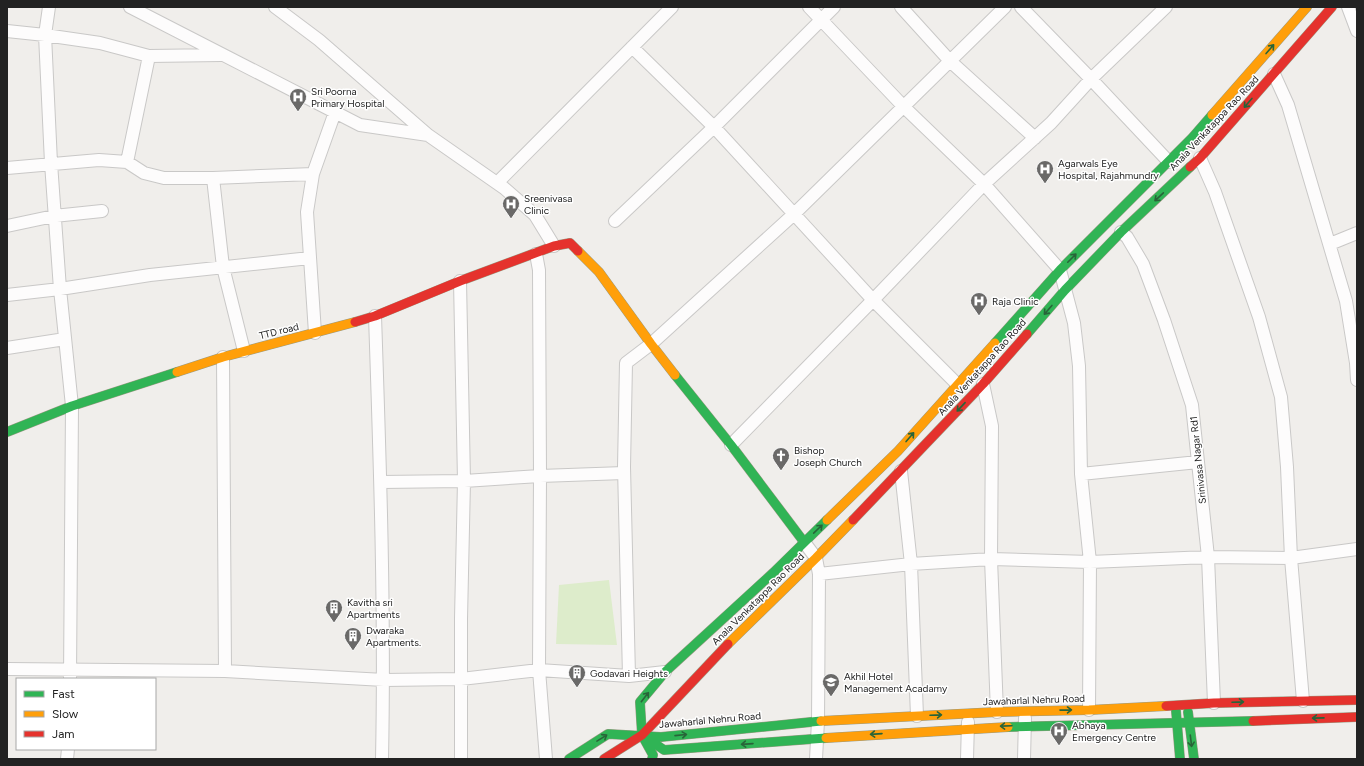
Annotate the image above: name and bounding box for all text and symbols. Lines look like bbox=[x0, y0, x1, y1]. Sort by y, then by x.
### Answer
one-way arrow bbox=[1265, 45, 1274, 55]
street label: Anala Venkatappa Rao Road bbox=[1166, 73, 1262, 173]
place label: Sri Poorna Primary Hospital bbox=[311, 85, 384, 110]
hospital icon: Sri Poorna Primary Hospital bbox=[288, 87, 308, 112]
one-way arrow bbox=[1244, 98, 1253, 108]
place label: Agarwals Eye Hospital, Rajahmundry bbox=[1058, 157, 1160, 182]
hospital icon: Agarwals Eye Hospital, Rajahmundry bbox=[1035, 159, 1055, 184]
place label: Sreenivasa Clinic bbox=[524, 192, 572, 217]
one-way arrow bbox=[1154, 192, 1164, 201]
hospital icon: Sreenivasa Clinic bbox=[501, 194, 521, 219]
one-way arrow bbox=[1068, 253, 1077, 263]
hospital icon: Raja Clinic bbox=[969, 291, 989, 316]
place label: Raja Clinic bbox=[992, 295, 1039, 308]
one-way arrow bbox=[1043, 304, 1052, 315]
street label: Anala Venkatappa Rao Road bbox=[935, 316, 1029, 418]
street label: TTD road bbox=[258, 320, 300, 342]
one-way arrow bbox=[957, 402, 966, 412]
street label: Srinivasa Nagar Rd1 bbox=[1187, 416, 1209, 504]
one-way arrow bbox=[906, 432, 915, 443]
place label: Bishop Joseph Church bbox=[794, 444, 862, 469]
church icon: Bishop Joseph Church bbox=[771, 446, 791, 471]
one-way arrow bbox=[813, 524, 823, 534]
street label: Anala Venkatappa Rao Road bbox=[709, 550, 807, 648]
place label: Kavitha sri Apartments bbox=[347, 596, 400, 621]
building icon: Kavitha sri Apartments bbox=[324, 598, 344, 623]
place label: Dwaraka Apartments. bbox=[366, 624, 421, 649]
building icon: Dwaraka Apartments. bbox=[343, 626, 363, 651]
building icon: Godavari Heights bbox=[567, 663, 587, 688]
place label: Godavari Heights bbox=[590, 667, 668, 680]
place label: Akhil Hotel Management Acadamy bbox=[844, 670, 948, 695]
school or university icon: Akhil Hotel Management Acadamy bbox=[821, 672, 841, 697]
legend bbox=[16, 678, 156, 750]
text: Fast bbox=[52, 687, 75, 701]
one-way arrow bbox=[640, 692, 649, 703]
street label: Jawaharlal Nehru Road bbox=[983, 692, 1085, 708]
one-way arrow bbox=[1231, 698, 1244, 706]
one-way arrow bbox=[1059, 706, 1072, 714]
text: Slow bbox=[52, 707, 79, 721]
street label: Jawaharlal Nehru Road bbox=[658, 709, 762, 731]
one-way arrow bbox=[929, 711, 942, 719]
one-way arrow bbox=[1312, 714, 1325, 721]
place label: Abhaya Emergency Centre bbox=[1072, 719, 1157, 744]
hospital icon: Abhaya Emergency Centre bbox=[1049, 721, 1069, 746]
one-way arrow bbox=[1000, 723, 1013, 730]
text: Jam bbox=[52, 727, 75, 741]
one-way arrow bbox=[674, 731, 687, 739]
one-way arrow bbox=[870, 731, 883, 738]
one-way arrow bbox=[596, 734, 607, 742]
one-way arrow bbox=[1187, 734, 1195, 747]
one-way arrow bbox=[741, 740, 754, 747]

